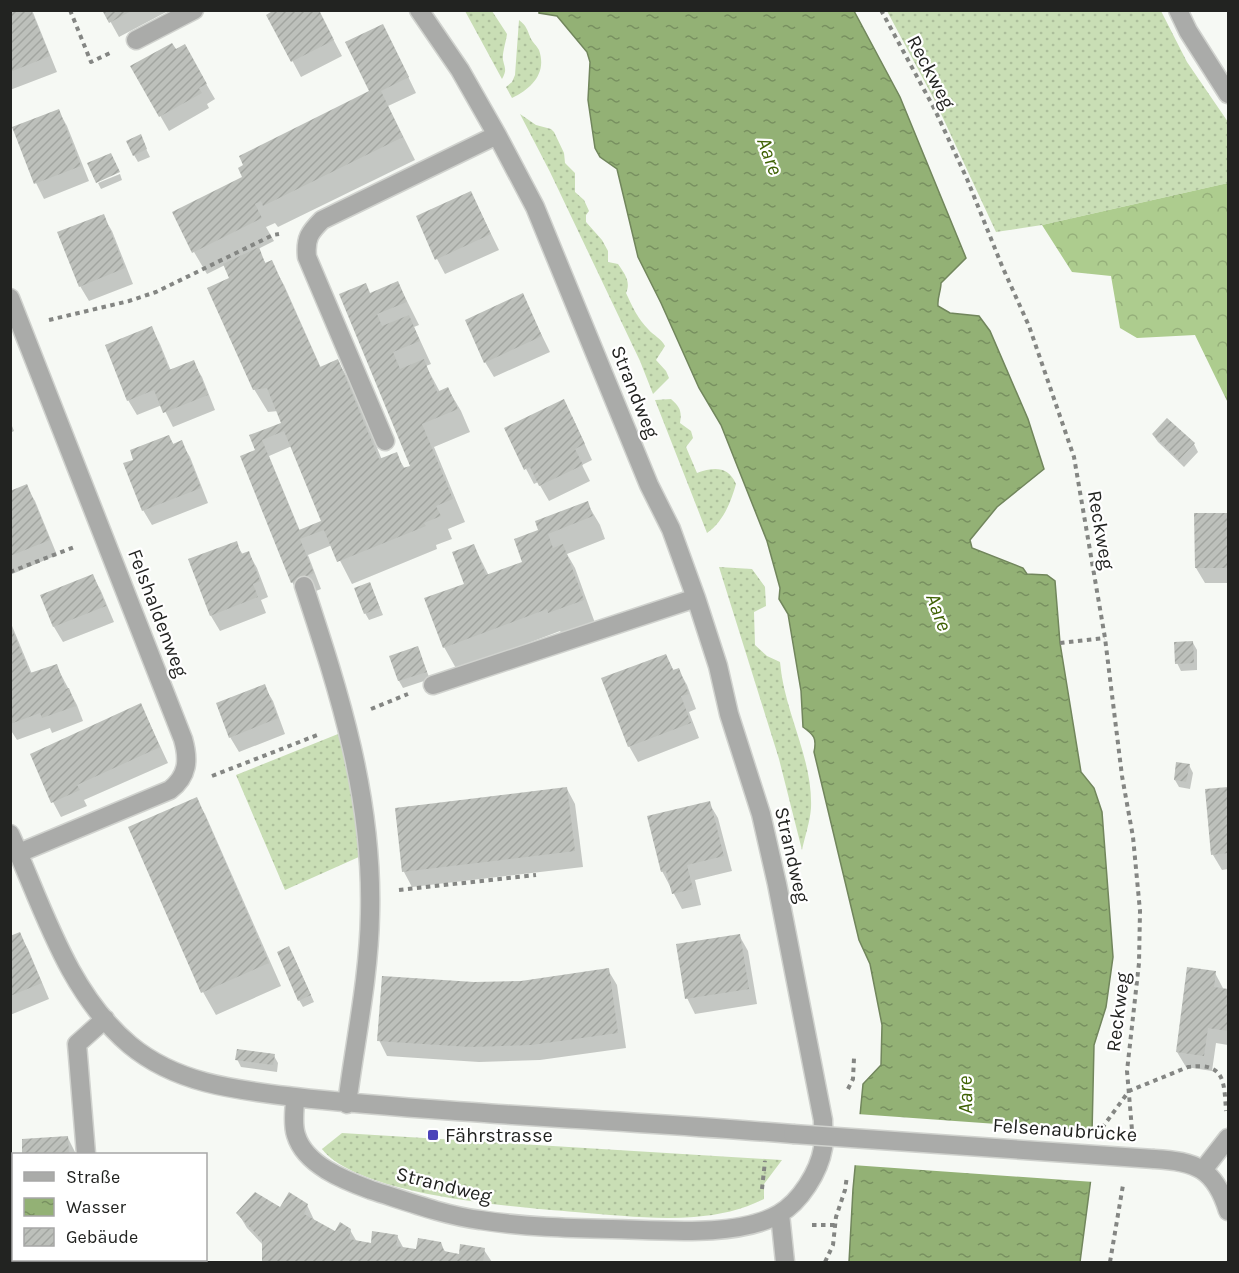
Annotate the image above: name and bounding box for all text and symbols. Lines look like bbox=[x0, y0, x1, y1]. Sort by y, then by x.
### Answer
street label: Reckweg bbox=[902, 31, 960, 113]
water label: Aare bbox=[752, 134, 788, 178]
street label: Strandweg bbox=[606, 342, 664, 442]
street label: Reckweg bbox=[1083, 489, 1119, 571]
street label: Felshaldenweg bbox=[123, 546, 193, 680]
water label: Aare bbox=[921, 590, 957, 634]
street label: Strandweg bbox=[770, 805, 814, 905]
street label: Reckweg bbox=[1102, 971, 1134, 1053]
water label: Aare bbox=[953, 1075, 977, 1114]
street label: Felsenaubrücke bbox=[992, 1113, 1138, 1147]
place label: Fährstrasse bbox=[445, 1124, 553, 1147]
marker: Fährstrasse bbox=[426, 1128, 440, 1142]
legend bbox=[12, 1153, 207, 1261]
street label: Strandweg bbox=[394, 1162, 494, 1208]
text: Straße bbox=[66, 1166, 120, 1188]
text: Wasser bbox=[66, 1196, 127, 1218]
text: Gebäude bbox=[66, 1226, 138, 1248]

